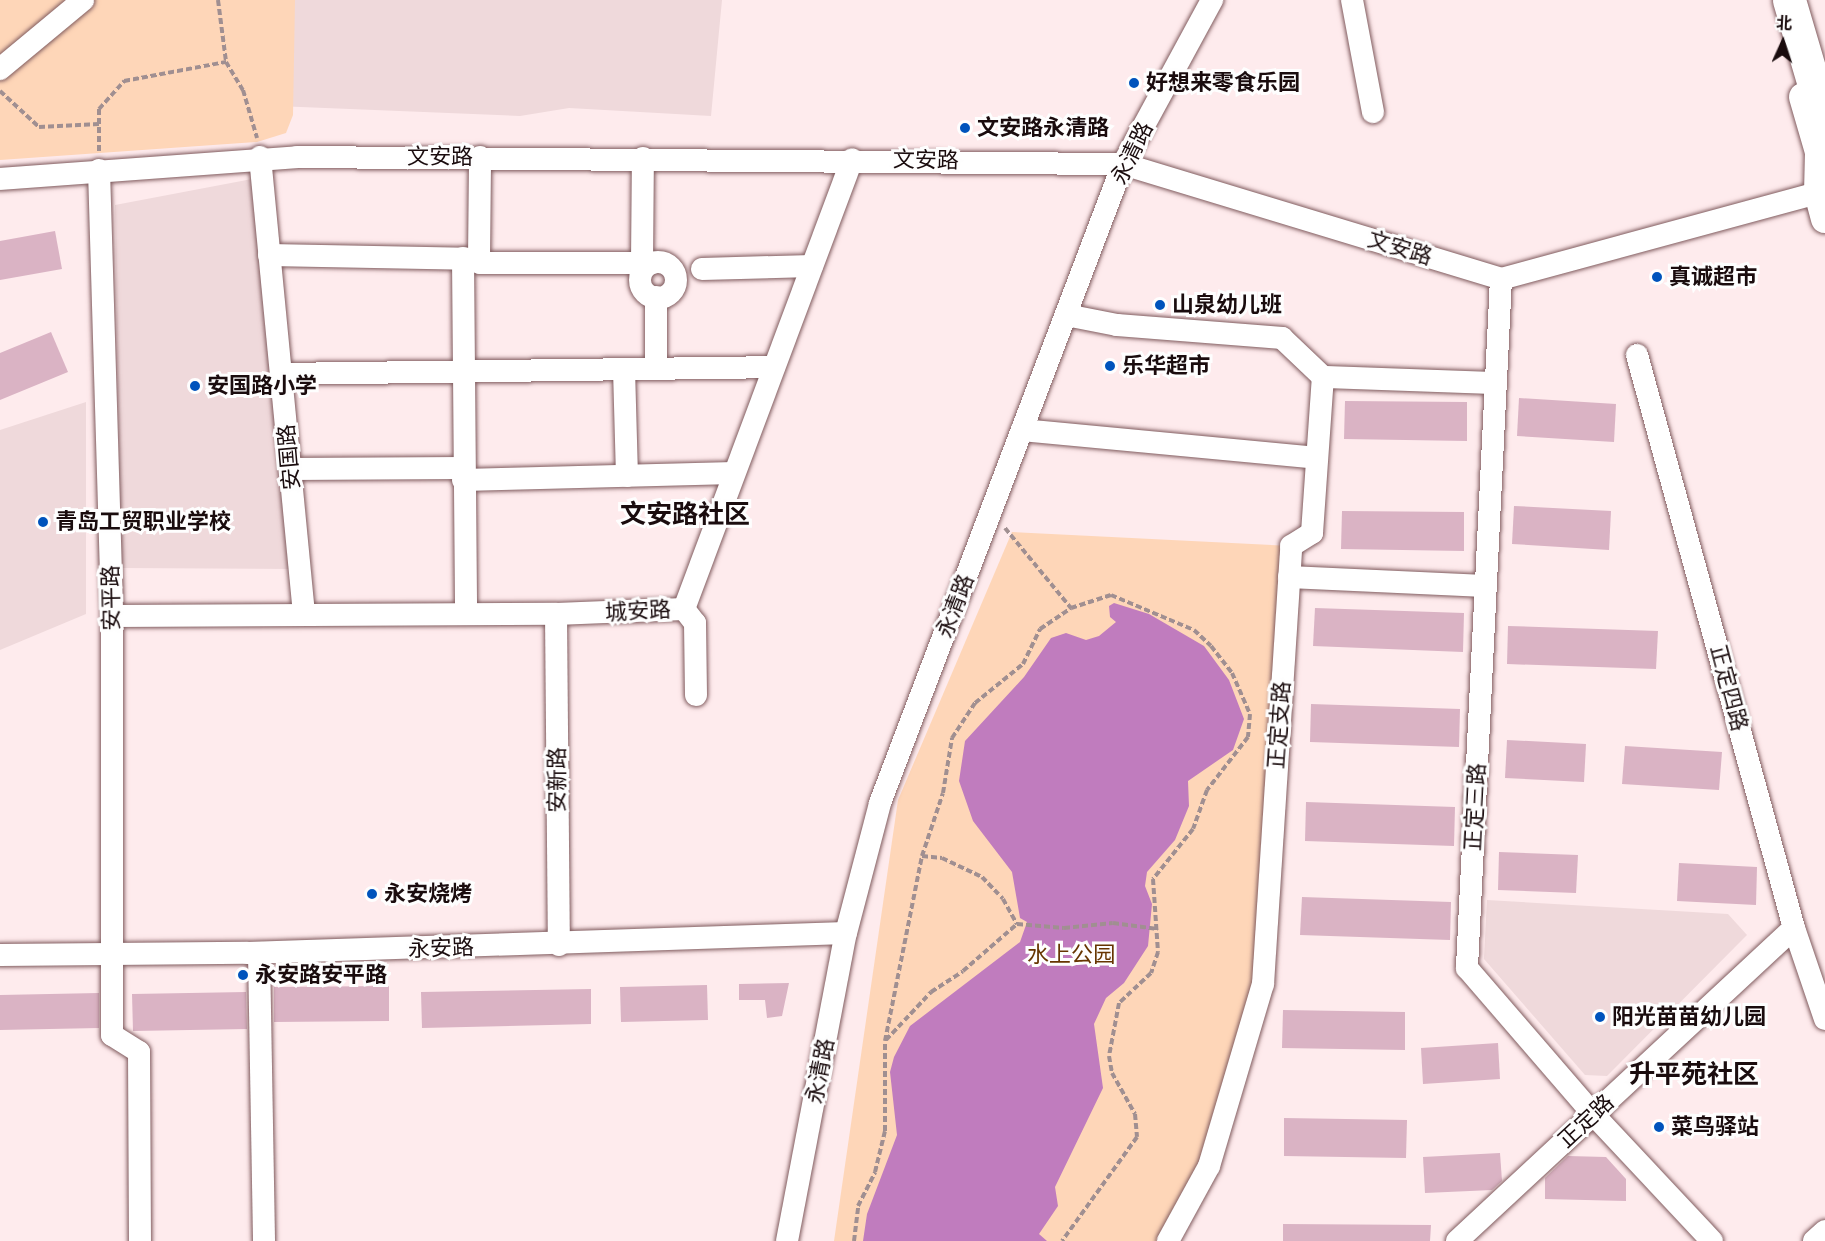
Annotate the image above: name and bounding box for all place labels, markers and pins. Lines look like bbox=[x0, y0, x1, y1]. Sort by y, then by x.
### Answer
place label: 好想来零食乐园 bbox=[1146, 70, 1300, 96]
marker: 好想来零食乐园 bbox=[1127, 76, 1141, 90]
place label: 文安路永清路 bbox=[977, 115, 1109, 141]
marker: 文安路永清路 bbox=[958, 121, 972, 135]
place label: 真诚超市 bbox=[1669, 264, 1757, 290]
marker: 真诚超市 bbox=[1650, 270, 1664, 284]
place label: 山泉幼儿班 bbox=[1172, 292, 1282, 318]
marker: 山泉幼儿班 bbox=[1153, 298, 1167, 312]
place label: 乐华超市 bbox=[1122, 353, 1210, 379]
marker: 乐华超市 bbox=[1103, 359, 1117, 373]
place label: 安国路小学 bbox=[207, 373, 317, 399]
marker: 安国路小学 bbox=[188, 379, 202, 393]
place label: 青岛工贸职业学校 bbox=[55, 509, 231, 535]
marker: 青岛工贸职业学校 bbox=[36, 515, 50, 529]
place label: 永安烧烤 bbox=[384, 881, 472, 907]
marker: 永安烧烤 bbox=[365, 887, 379, 901]
place label: 永安路安平路 bbox=[255, 962, 387, 988]
marker: 永安路安平路 bbox=[236, 968, 250, 982]
place label: 阳光苗苗幼儿园 bbox=[1612, 1004, 1766, 1030]
marker: 阳光苗苗幼儿园 bbox=[1593, 1010, 1607, 1024]
place label: 菜鸟驿站 bbox=[1671, 1114, 1759, 1140]
marker: 菜鸟驿站 bbox=[1652, 1120, 1666, 1134]

